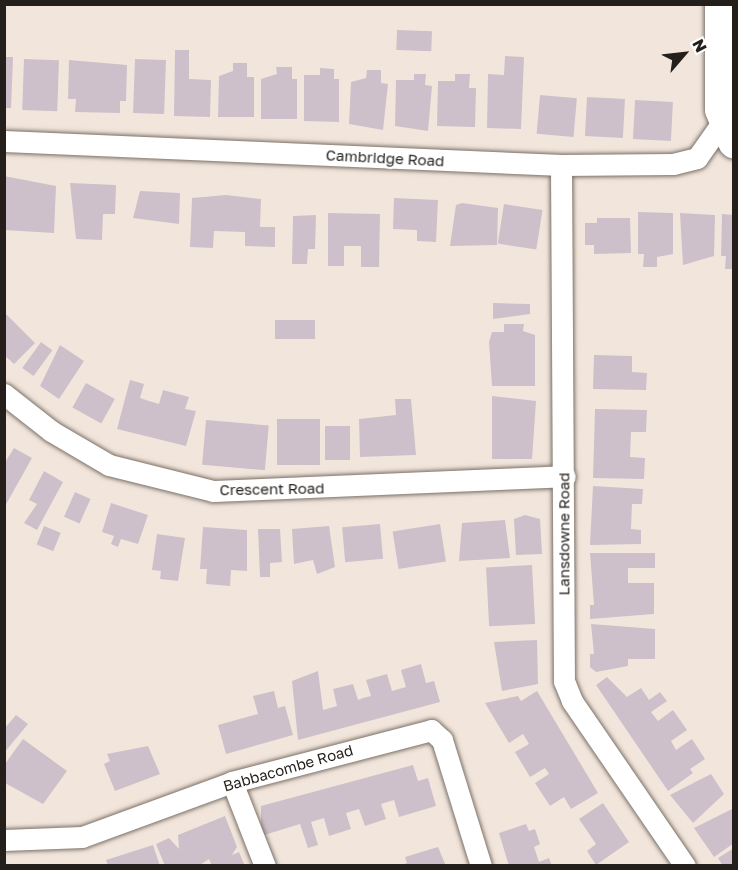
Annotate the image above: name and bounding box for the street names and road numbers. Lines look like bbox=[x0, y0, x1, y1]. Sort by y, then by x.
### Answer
street label: Cambridge Road bbox=[325, 146, 445, 170]
street label: Lansdowne Road bbox=[555, 473, 573, 595]
street label: Crescent Road bbox=[219, 479, 325, 499]
street label: Babbacombe Road bbox=[221, 741, 355, 795]

